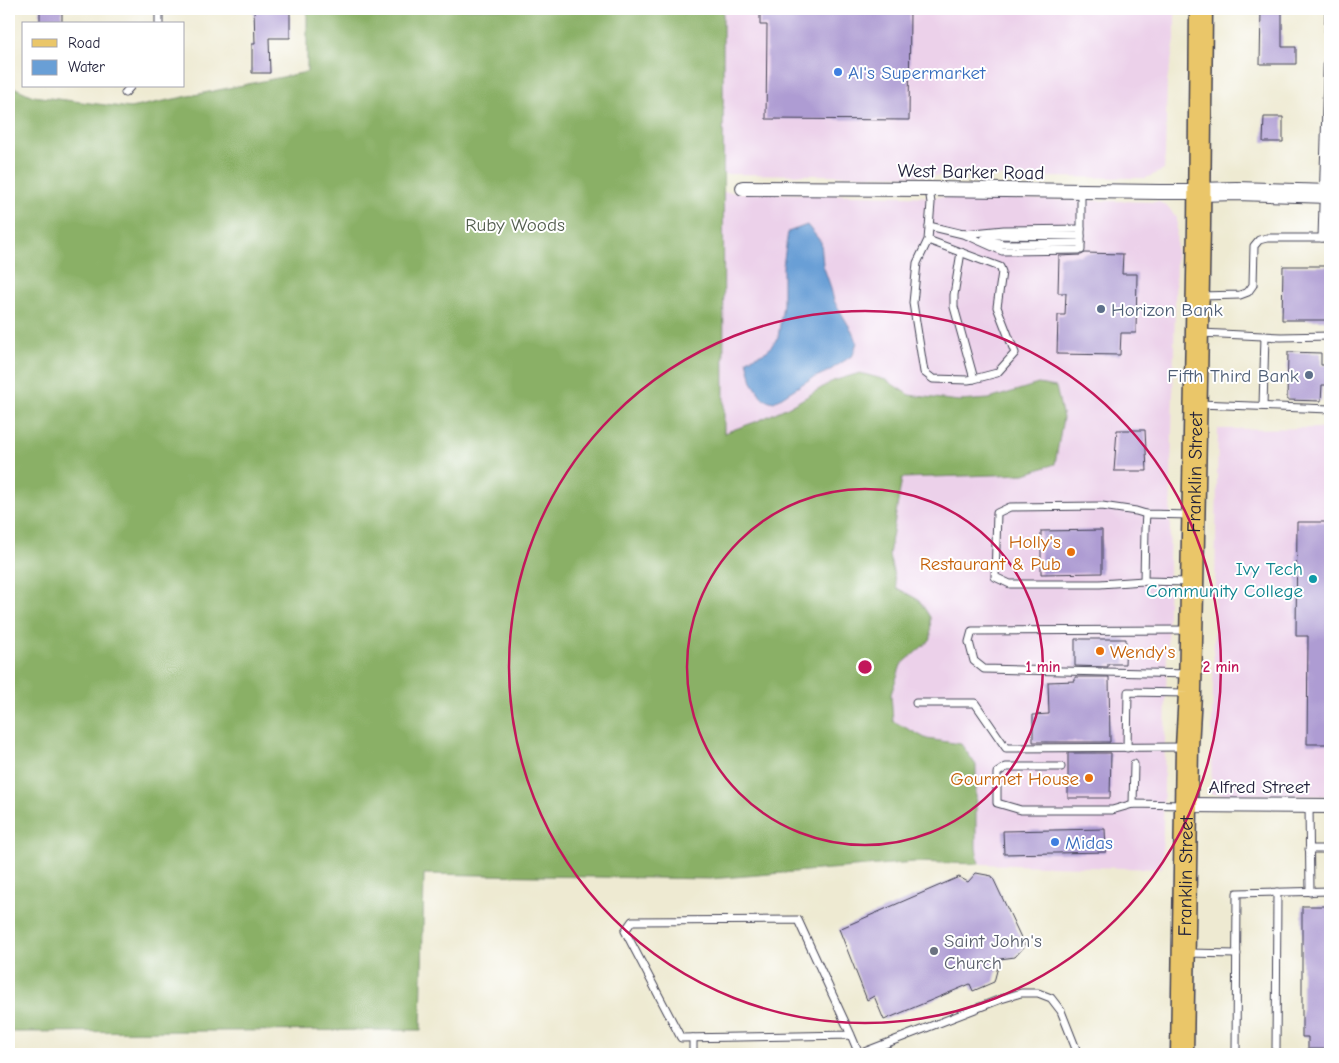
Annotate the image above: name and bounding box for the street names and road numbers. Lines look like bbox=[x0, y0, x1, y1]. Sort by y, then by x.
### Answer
street label: West Barker Road bbox=[897, 160, 1045, 184]
street label: Franklin Street bbox=[1183, 411, 1207, 533]
street label: Alfred Street bbox=[1208, 776, 1310, 798]
street label: Franklin Street bbox=[1174, 815, 1198, 937]

